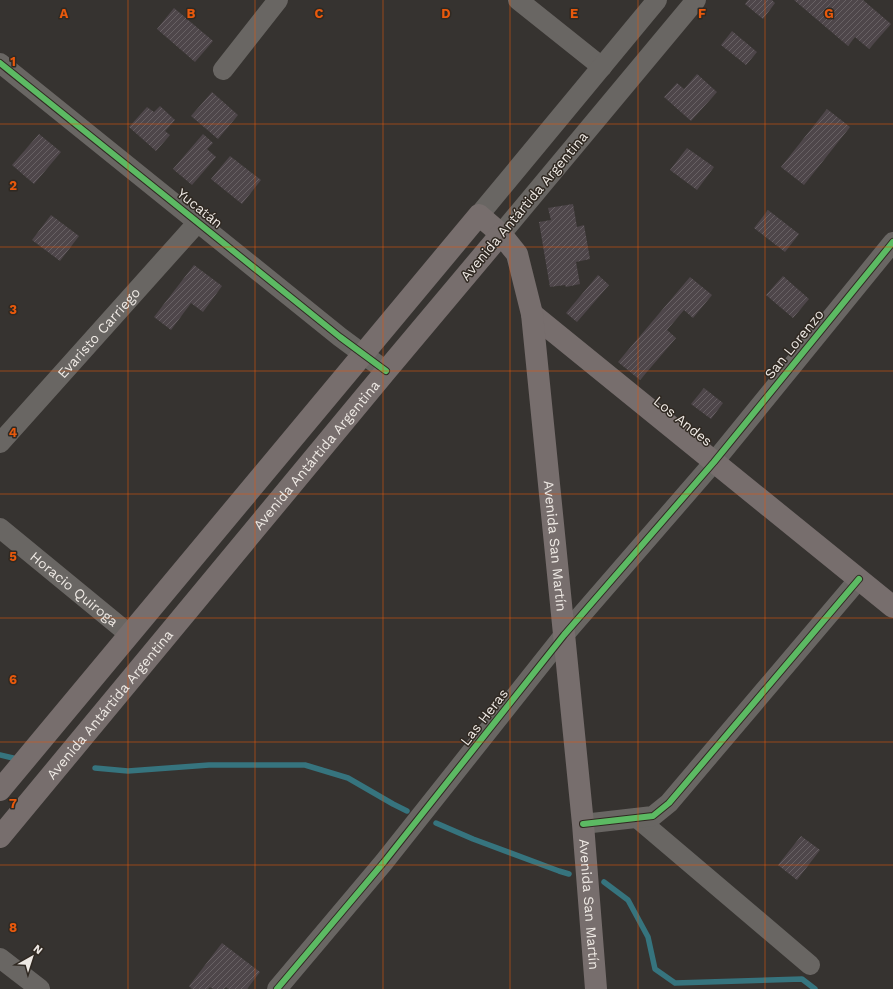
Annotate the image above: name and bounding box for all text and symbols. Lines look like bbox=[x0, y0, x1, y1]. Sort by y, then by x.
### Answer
text: A bbox=[60, 6, 69, 21]
text: B bbox=[187, 6, 196, 21]
text: C bbox=[315, 6, 324, 21]
text: D bbox=[441, 6, 451, 21]
text: E bbox=[570, 6, 578, 21]
text: F bbox=[698, 6, 706, 21]
text: G bbox=[824, 6, 834, 21]
text: 1 bbox=[10, 54, 16, 69]
street label: Avenida Antártida Argentina bbox=[457, 128, 591, 284]
text: 2 bbox=[9, 178, 17, 193]
street label: Yucatán bbox=[174, 185, 226, 231]
street label: Evaristo Carriego bbox=[54, 284, 143, 381]
text: 3 bbox=[9, 302, 17, 317]
street label: San Lorenzo bbox=[761, 306, 827, 382]
street label: Avenida Antártida Argentina bbox=[250, 377, 383, 533]
street label: Los Andes bbox=[651, 393, 715, 449]
text: 4 bbox=[9, 425, 18, 440]
street label: Avenida San Martín bbox=[541, 480, 570, 612]
street label: Horacio Quiroga bbox=[27, 548, 121, 630]
text: 5 bbox=[9, 549, 17, 564]
street label: Avenida Antártida Argentina bbox=[43, 627, 176, 783]
text: 6 bbox=[9, 672, 17, 687]
street label: Las Heras bbox=[457, 685, 511, 749]
text: 7 bbox=[9, 796, 17, 811]
street label: Avenida San Martín bbox=[576, 838, 602, 970]
text: 8 bbox=[9, 920, 17, 935]
north arrow bbox=[12, 937, 52, 977]
text: N bbox=[31, 942, 45, 957]

